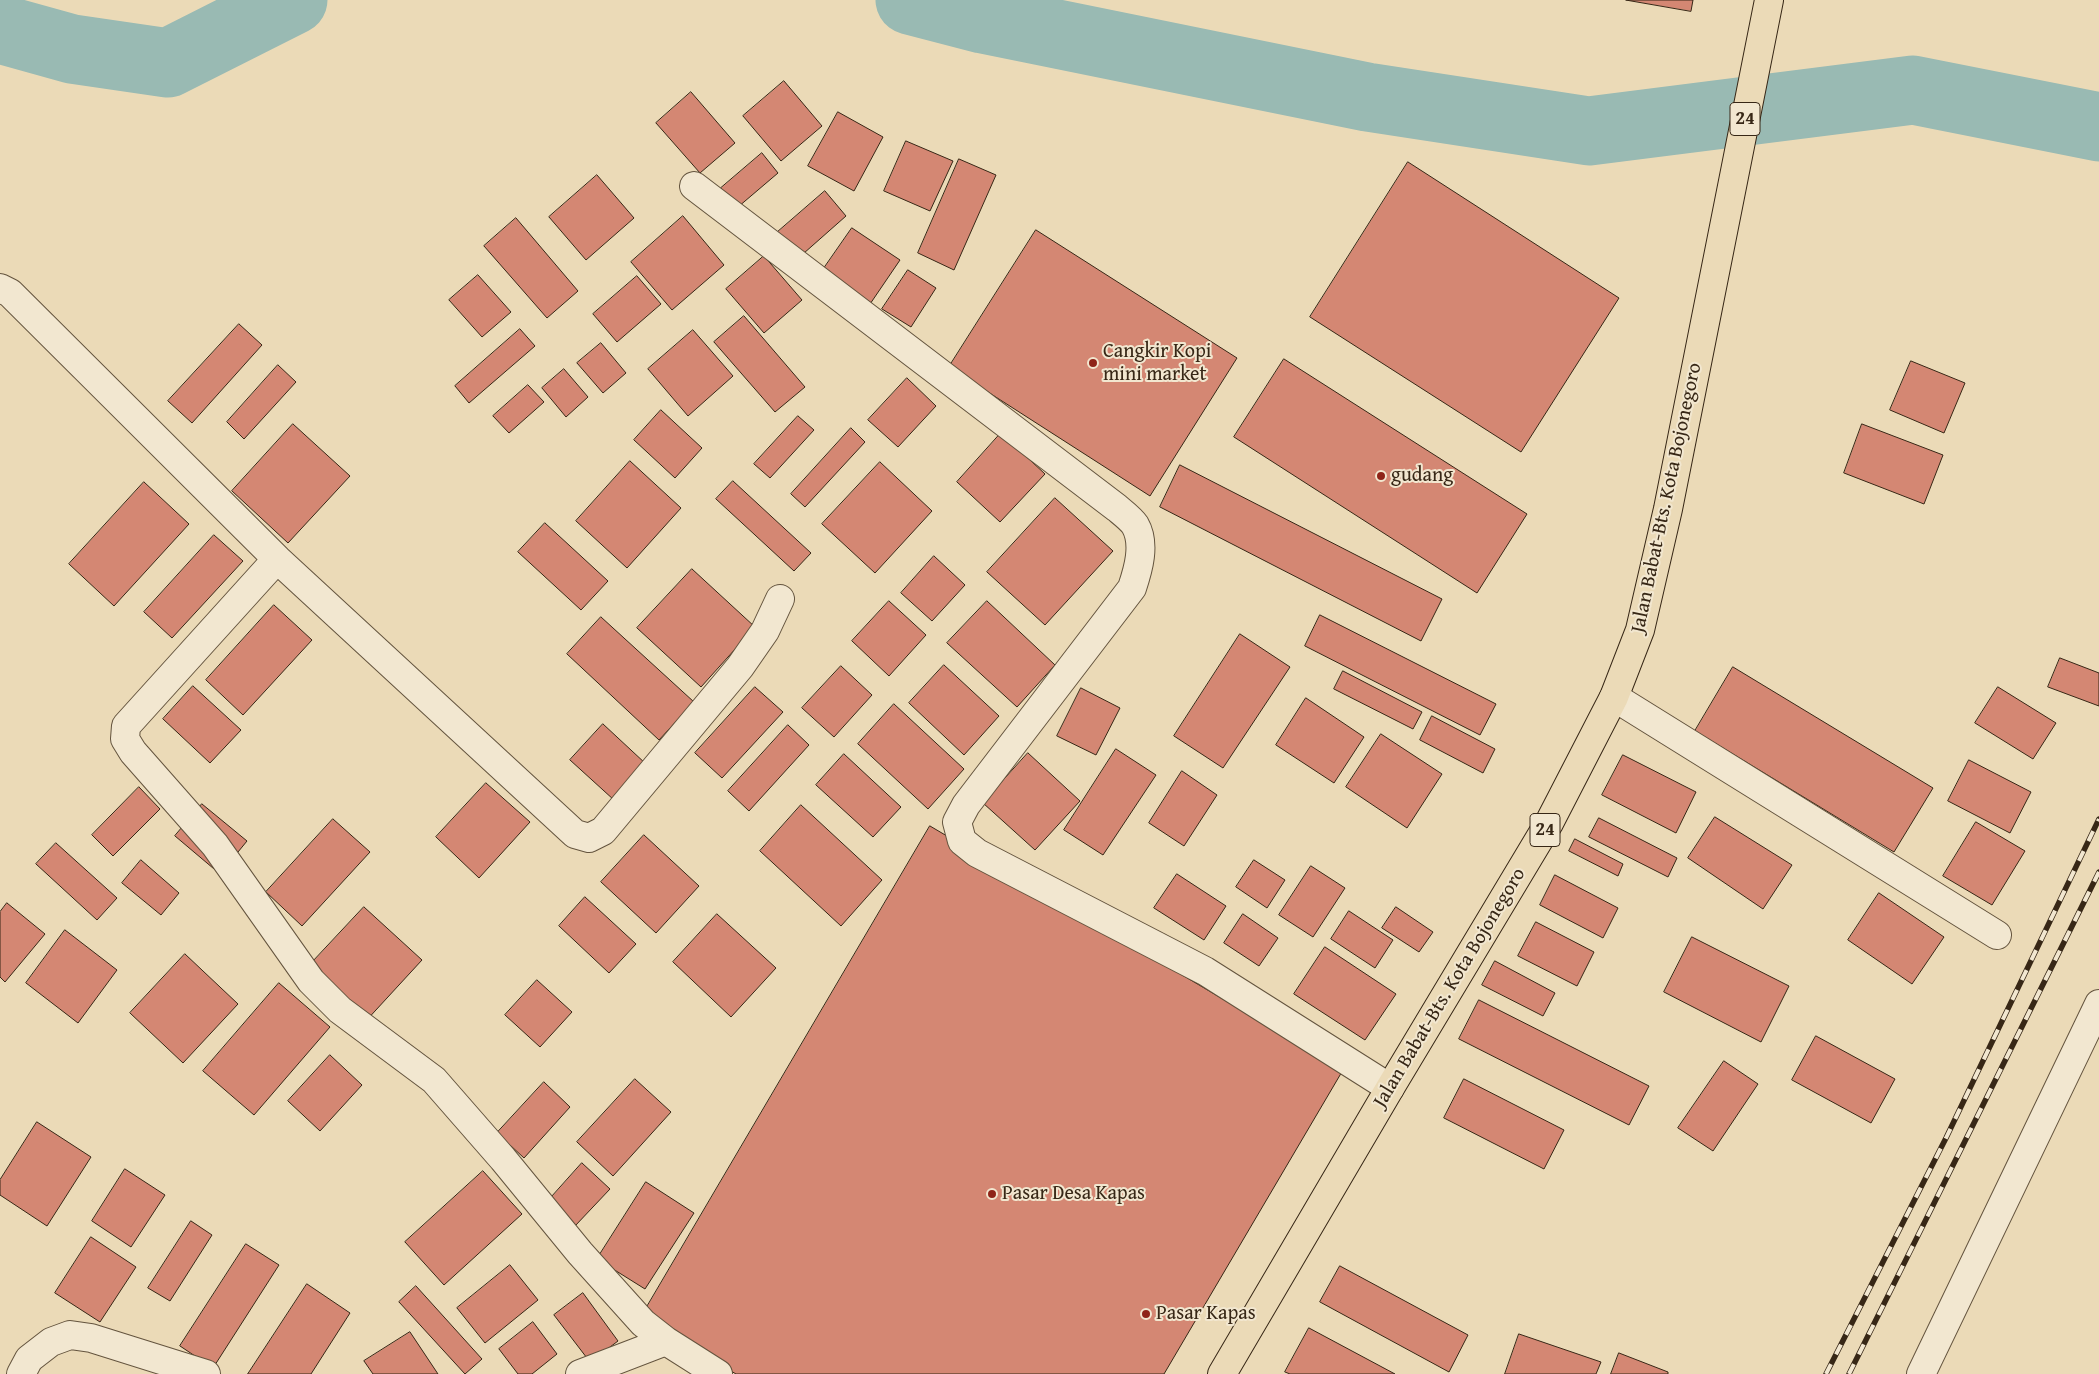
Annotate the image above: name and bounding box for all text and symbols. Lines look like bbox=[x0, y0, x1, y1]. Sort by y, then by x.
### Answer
road number: 24 bbox=[1730, 102, 1760, 136]
place label: Cangkir Kopi mini market bbox=[1103, 340, 1211, 387]
marker: Cangkir Kopi mini market bbox=[1087, 357, 1099, 369]
street label: Jalan Babat-Bts. Kota Bojonegoro bbox=[1627, 361, 1707, 635]
place label: gudang bbox=[1391, 464, 1453, 488]
marker: gudang bbox=[1375, 470, 1387, 482]
road number: 24 bbox=[1530, 814, 1560, 846]
street label: Jalan Babat-Bts. Kota Bojonegoro bbox=[1369, 864, 1531, 1112]
place label: Pasar Desa Kapas bbox=[1002, 1182, 1145, 1206]
marker: Pasar Desa Kapas bbox=[986, 1188, 998, 1200]
place label: Pasar Kapas bbox=[1156, 1302, 1256, 1326]
marker: Pasar Kapas bbox=[1140, 1308, 1152, 1320]

